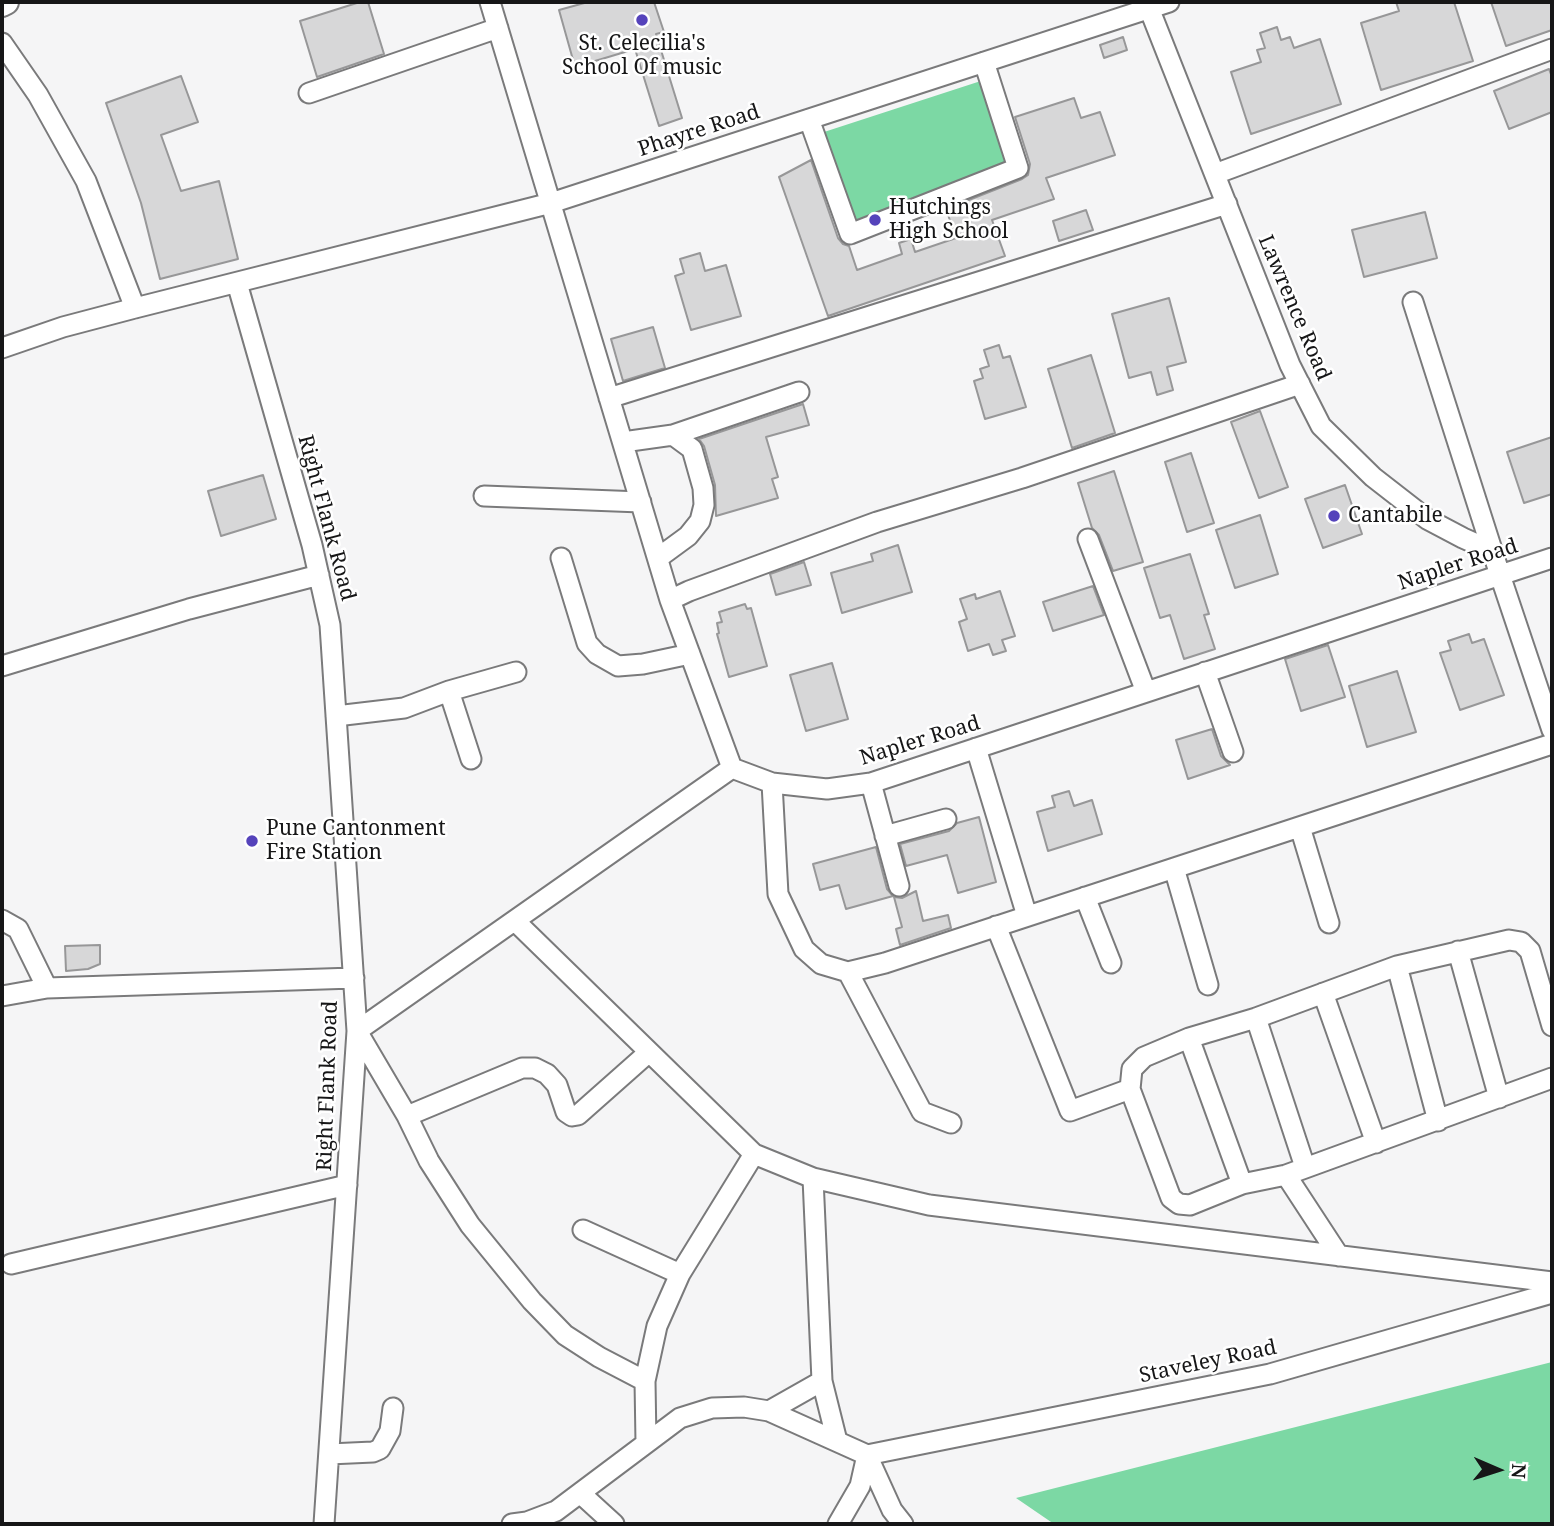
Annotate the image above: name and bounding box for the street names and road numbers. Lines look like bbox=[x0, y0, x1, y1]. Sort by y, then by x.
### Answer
street label: Phayre Road bbox=[635, 99, 763, 163]
street label: Lawrence Road bbox=[1252, 232, 1336, 384]
street label: Right Flank Road bbox=[292, 432, 360, 604]
street label: Napler Road bbox=[1395, 534, 1521, 596]
street label: Napler Road bbox=[857, 711, 983, 771]
street label: Right Flank Road bbox=[312, 1000, 344, 1172]
street label: Staveley Road bbox=[1137, 1335, 1279, 1389]

